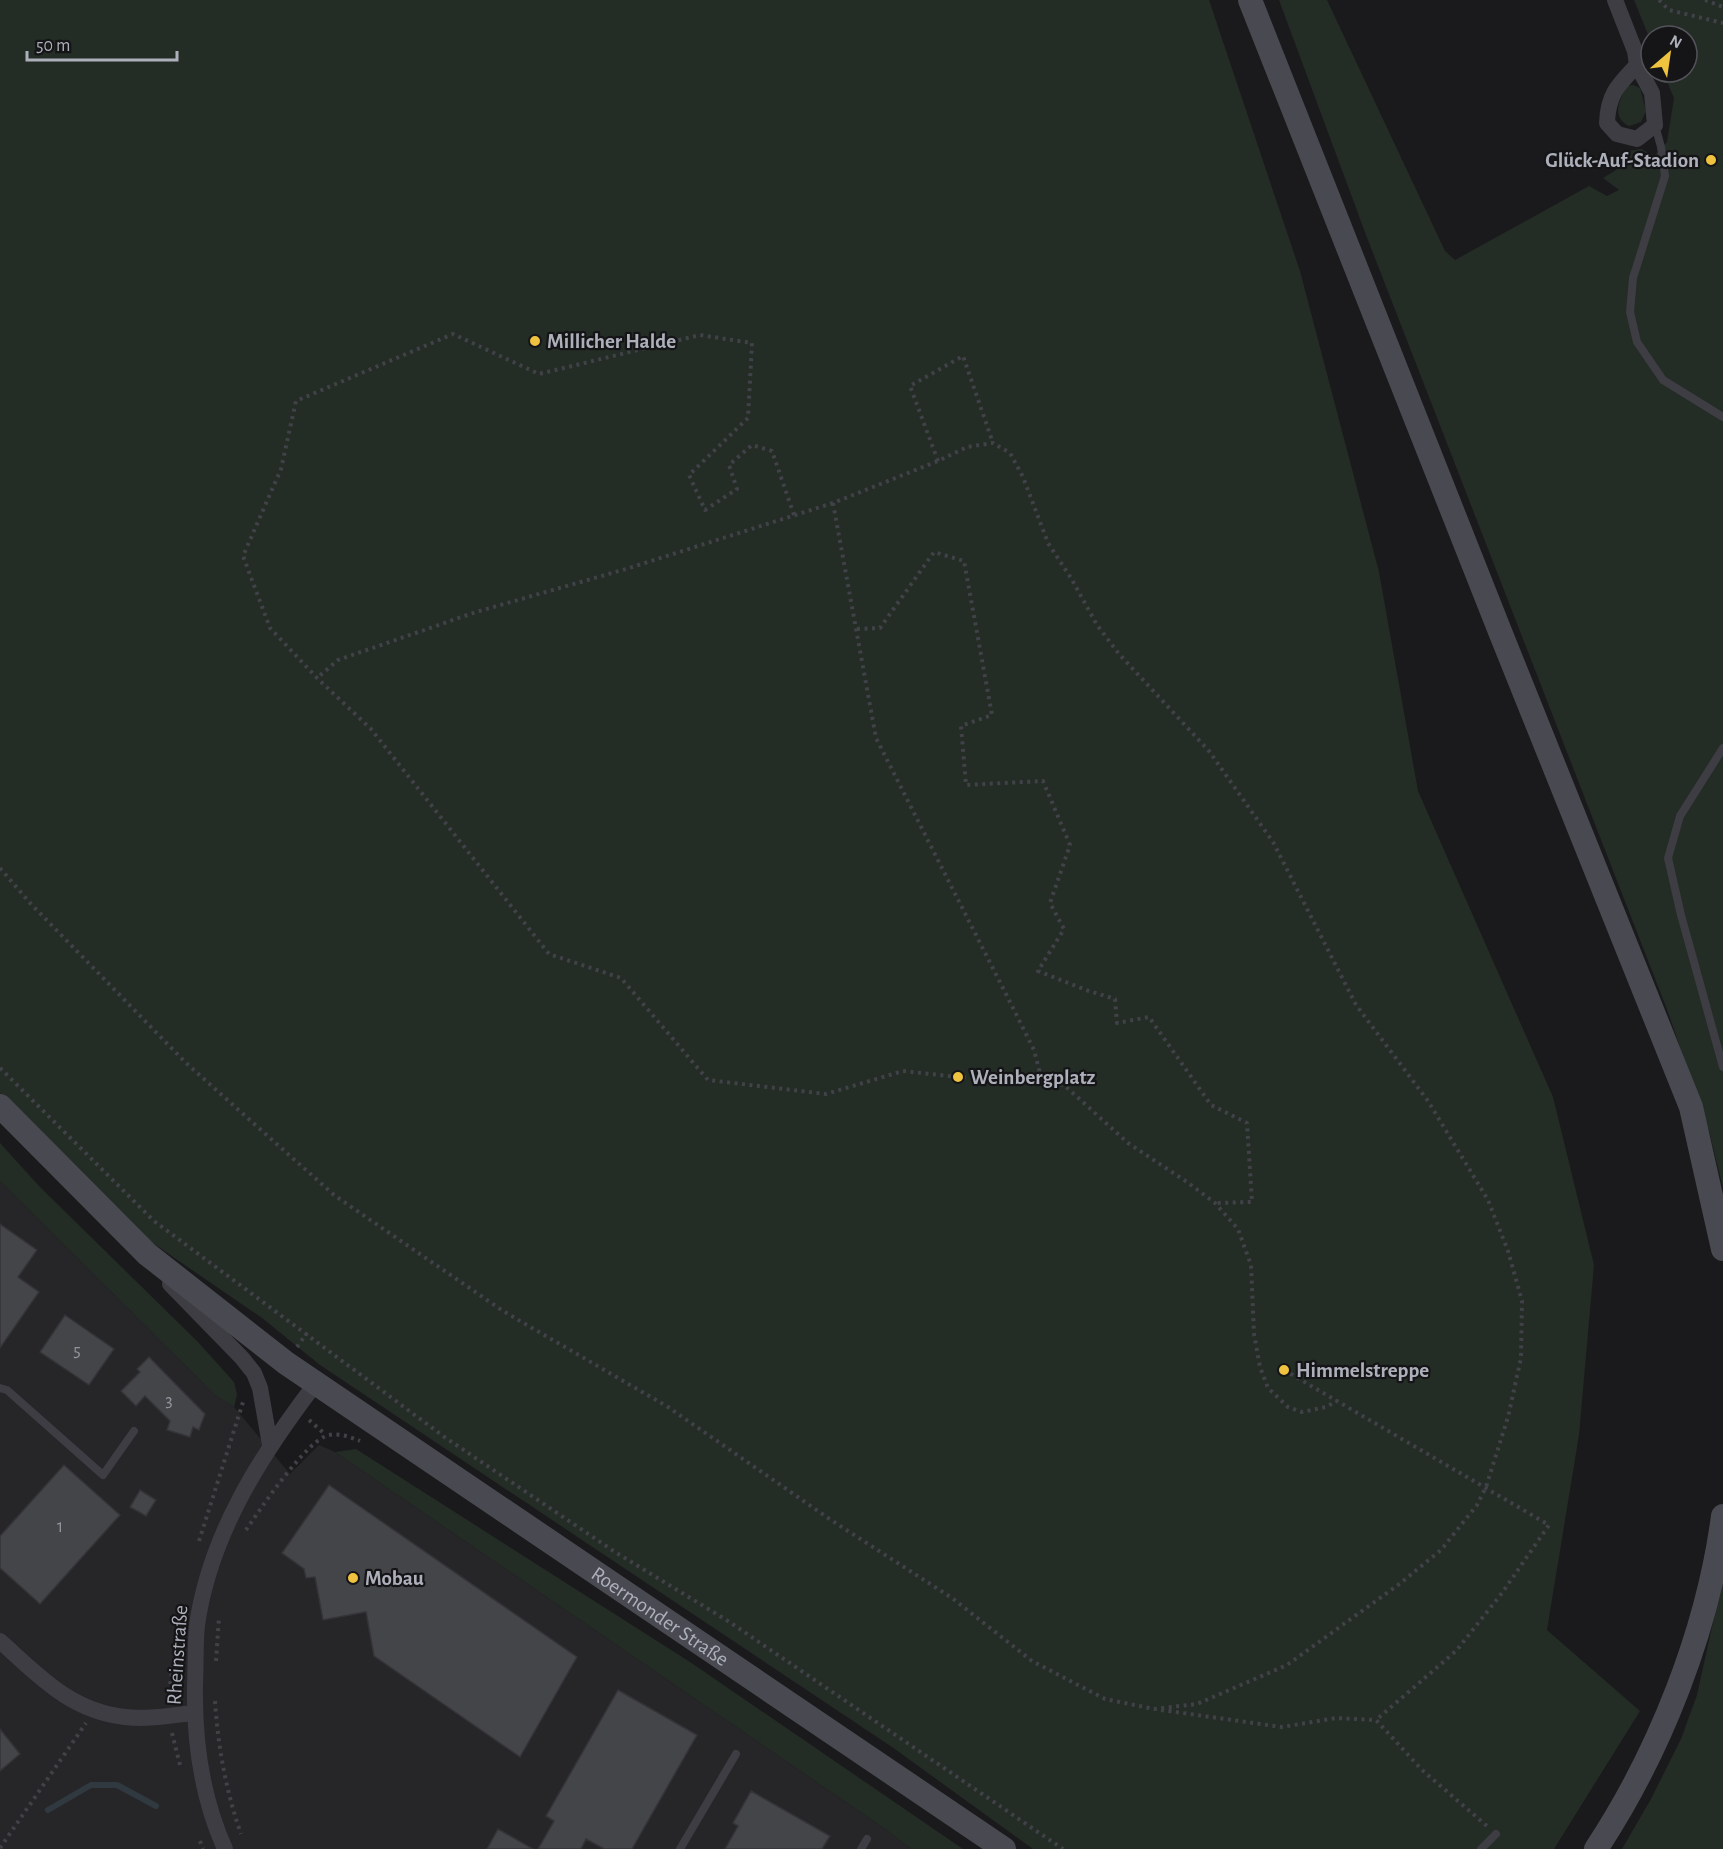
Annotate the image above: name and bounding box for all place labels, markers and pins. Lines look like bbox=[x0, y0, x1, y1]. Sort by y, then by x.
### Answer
place label: Glück-Auf-Stadion bbox=[1545, 150, 1699, 171]
marker: Glück-Auf-Stadion bbox=[1704, 153, 1718, 167]
place label: Millicher Halde bbox=[547, 331, 676, 352]
marker: Millicher Halde bbox=[528, 334, 542, 348]
place label: Weinbergplatz bbox=[970, 1067, 1096, 1088]
marker: Weinbergplatz bbox=[951, 1070, 965, 1084]
place label: Himmelstreppe bbox=[1296, 1360, 1429, 1381]
marker: Himmelstreppe bbox=[1277, 1363, 1291, 1377]
place label: Mobau bbox=[365, 1568, 424, 1589]
marker: Mobau bbox=[346, 1571, 360, 1585]

